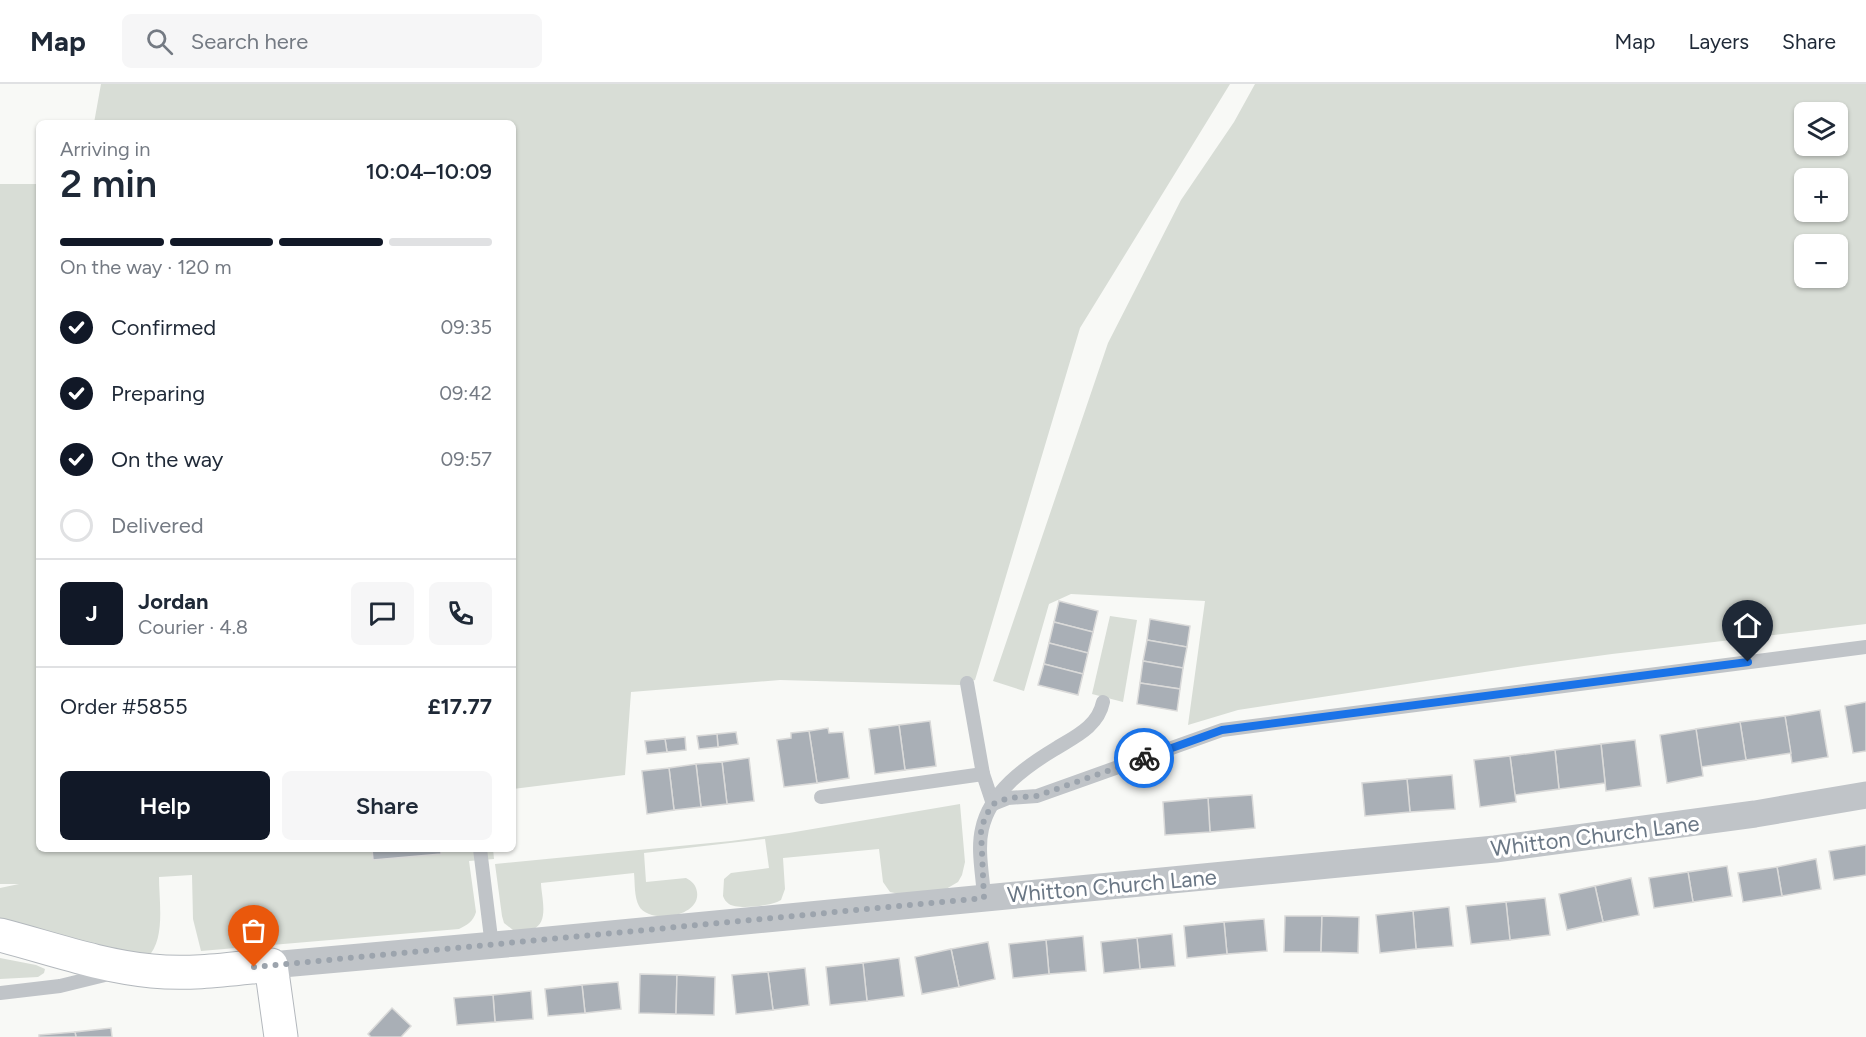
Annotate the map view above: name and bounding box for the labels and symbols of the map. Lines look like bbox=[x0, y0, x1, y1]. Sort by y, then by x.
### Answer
pin bbox=[1722, 600, 1773, 662]
courier bbox=[1114, 728, 1174, 788]
street label: Whitton Church Lane bbox=[1489, 810, 1701, 862]
street label: Whitton Church Lane bbox=[1006, 863, 1218, 909]
pin bbox=[228, 905, 279, 967]

